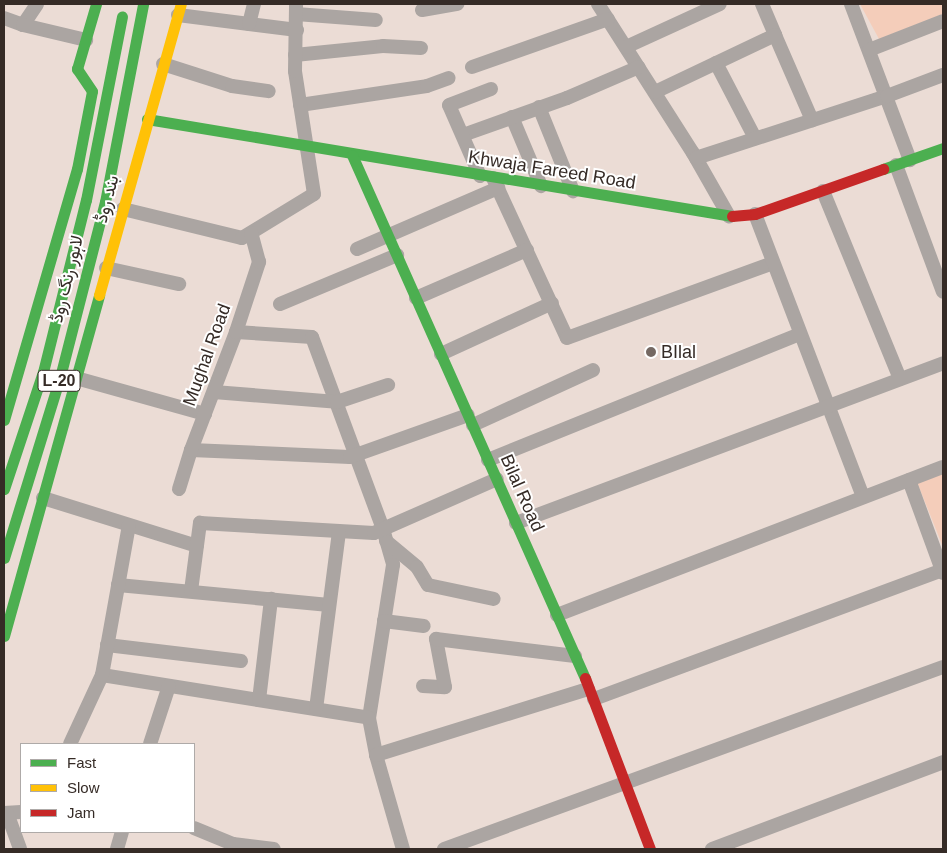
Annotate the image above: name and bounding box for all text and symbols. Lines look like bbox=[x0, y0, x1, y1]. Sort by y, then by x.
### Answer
street label: Khwaja Fareed Road bbox=[467, 146, 637, 194]
street label: بند روڈ bbox=[90, 173, 124, 225]
street label: لاہور رنگ روڈ bbox=[46, 233, 88, 325]
street label: Mughal Road bbox=[179, 301, 235, 409]
place label: BIlal bbox=[661, 341, 696, 363]
marker: BIlal bbox=[645, 346, 657, 358]
road number: L-20 bbox=[36, 368, 82, 394]
street label: Bilal Road bbox=[495, 451, 549, 535]
legend bbox=[20, 743, 195, 833]
text: Fast bbox=[67, 754, 96, 771]
text: Slow bbox=[67, 779, 100, 796]
text: Jam bbox=[67, 804, 95, 821]

